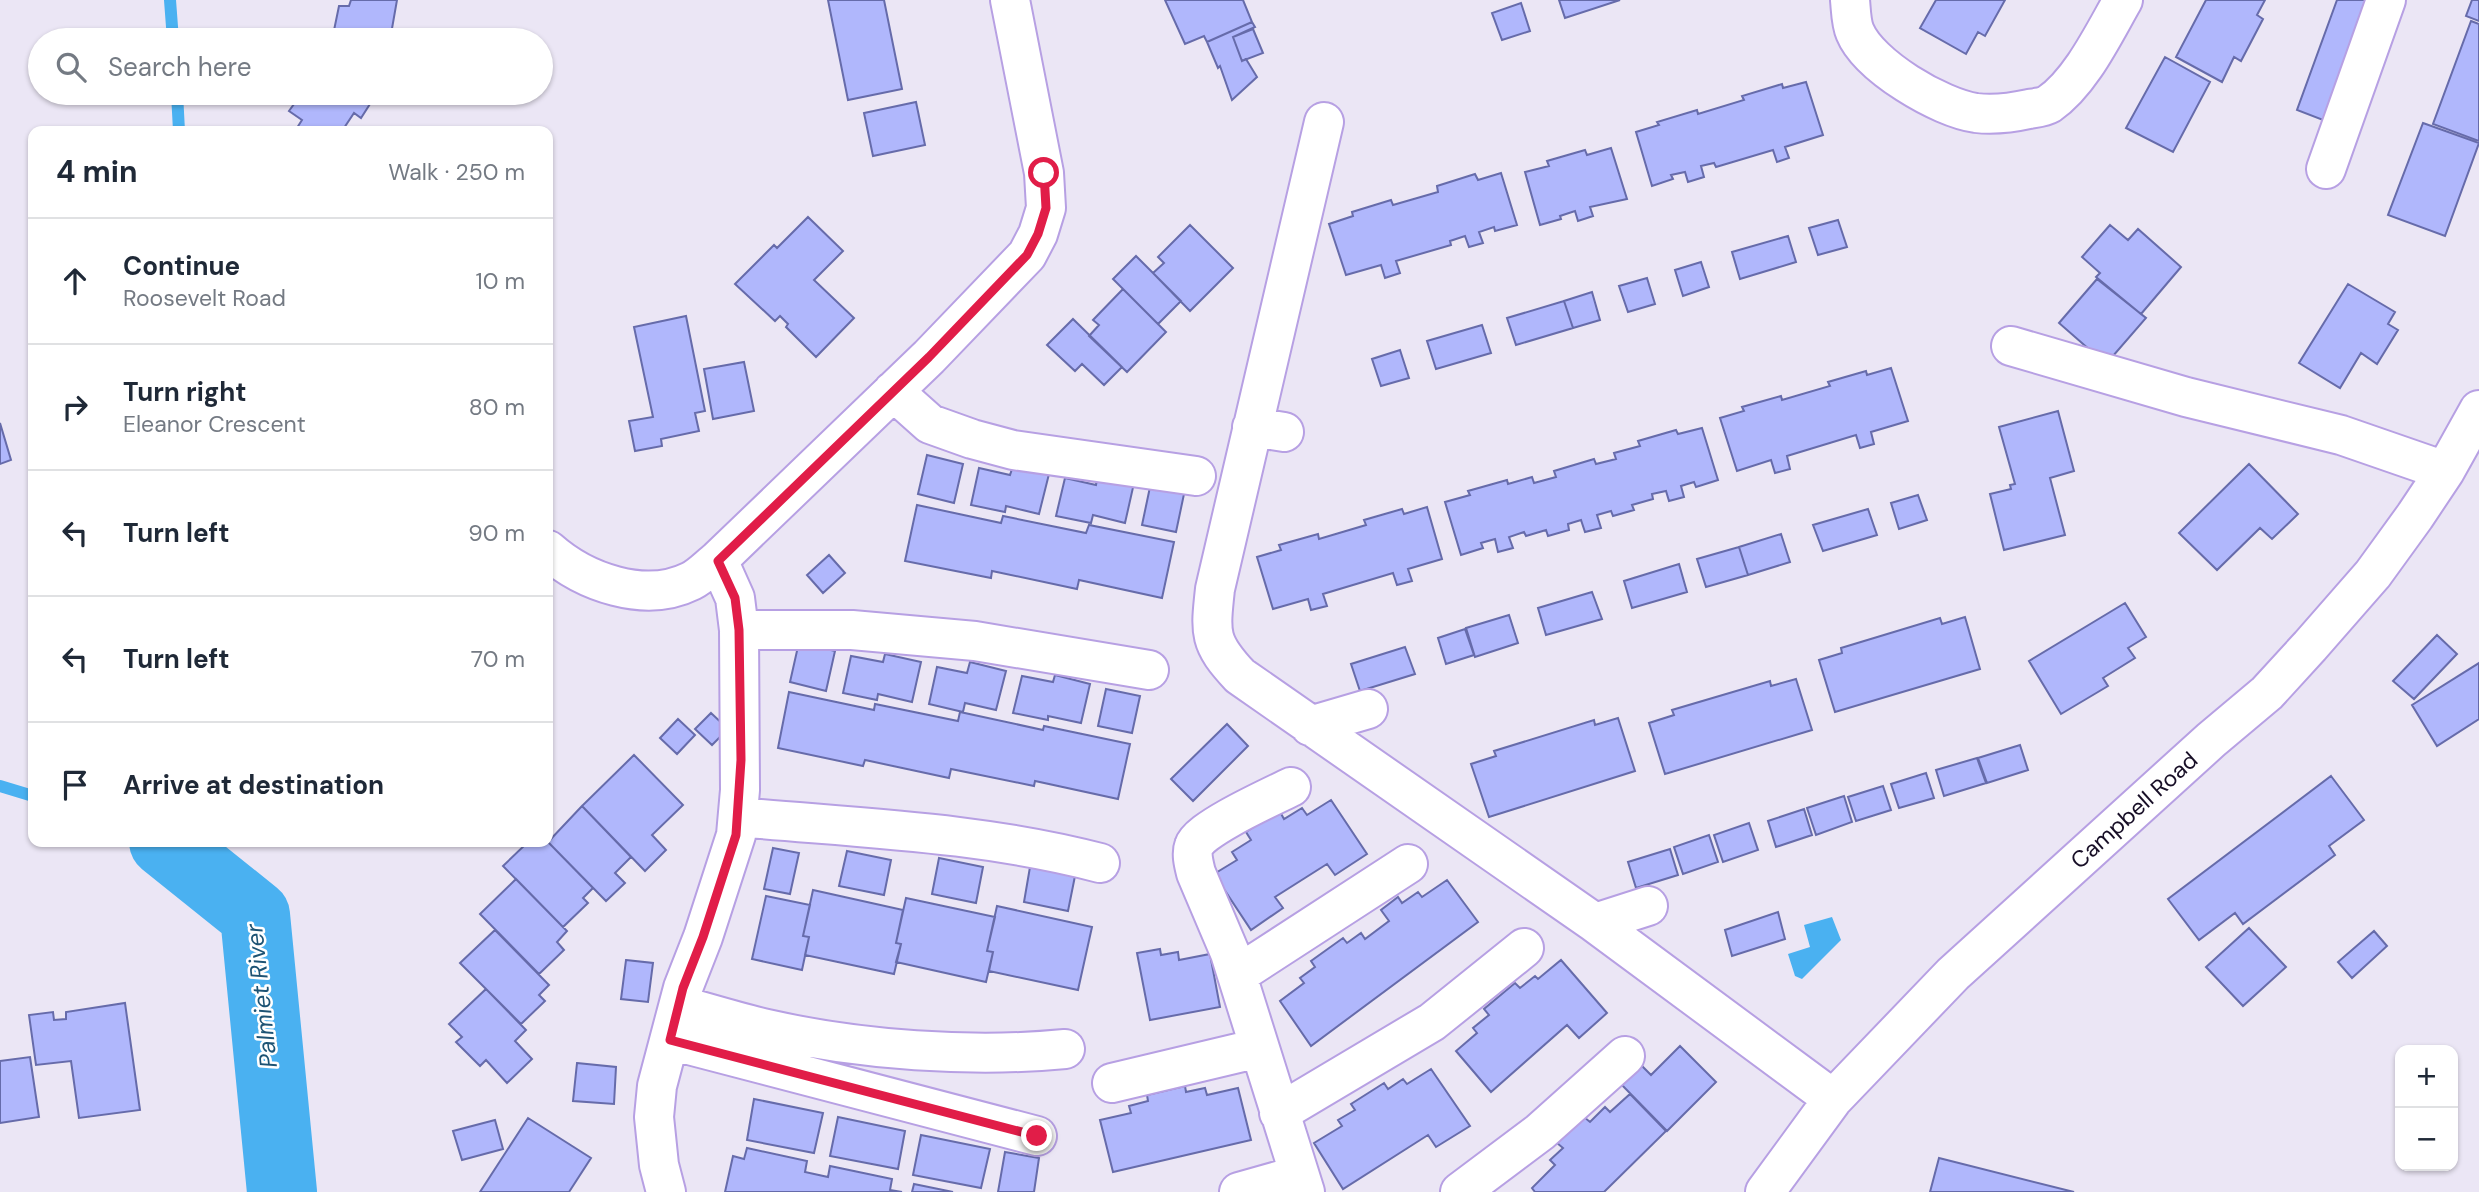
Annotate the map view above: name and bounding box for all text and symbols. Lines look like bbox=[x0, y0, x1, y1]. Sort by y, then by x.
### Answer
search box bbox=[28, 28, 553, 105]
icon: search bbox=[52, 48, 90, 86]
text: Search here bbox=[108, 50, 251, 84]
text: 4 min bbox=[56, 152, 138, 191]
text: Walk · 250 m bbox=[388, 157, 525, 187]
route start bbox=[1028, 157, 1059, 188]
text: Continue bbox=[123, 249, 240, 283]
icon: ahead bbox=[56, 262, 94, 300]
text: 10 m bbox=[475, 266, 525, 296]
text: Roosevelt Road bbox=[123, 283, 286, 313]
text: Turn right bbox=[123, 375, 247, 409]
icon: right bbox=[56, 388, 94, 426]
text: 80 m bbox=[469, 392, 525, 422]
text: Eleanor Crescent bbox=[123, 409, 306, 439]
icon: left bbox=[56, 514, 94, 552]
text: Turn left bbox=[123, 516, 230, 550]
text: 90 m bbox=[468, 518, 525, 548]
icon: left bbox=[56, 640, 94, 678]
text: Turn left bbox=[123, 642, 230, 676]
text: 70 m bbox=[471, 644, 525, 674]
street label: Campbell Road bbox=[2064, 745, 2204, 875]
icon: arrive bbox=[56, 766, 94, 804]
text: Arrive at destination bbox=[123, 768, 384, 802]
water label: Palmiet River bbox=[238, 921, 284, 1069]
map controls bbox=[2395, 1045, 2458, 1171]
button: + bbox=[2395, 1045, 2458, 1108]
button: − bbox=[2395, 1108, 2458, 1171]
route end bbox=[1021, 1120, 1052, 1151]

